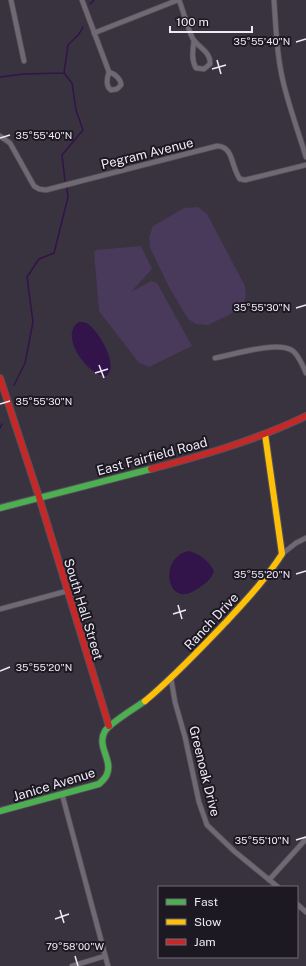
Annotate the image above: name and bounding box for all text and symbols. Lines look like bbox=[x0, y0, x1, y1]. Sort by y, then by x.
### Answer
scale bar bbox=[170, 8, 252, 34]
text: 100 m bbox=[176, 15, 209, 29]
text: 35°55'40"N bbox=[234, 35, 290, 47]
text: 35°55'40"N bbox=[16, 129, 72, 141]
street label: Pegram Avenue bbox=[99, 135, 195, 172]
text: 35°55'30"N bbox=[234, 301, 290, 313]
text: 35°55'30"N bbox=[16, 395, 72, 407]
street label: East Fairfield Road bbox=[95, 435, 209, 478]
street label: South Hall Street bbox=[61, 557, 106, 662]
text: 35°55'20"N bbox=[234, 568, 290, 580]
street label: Ranch Drive bbox=[181, 590, 241, 653]
text: 35°55'20"N bbox=[16, 661, 72, 673]
street label: Greenoak Drive bbox=[186, 724, 223, 818]
street label: Janice Avenue bbox=[11, 765, 97, 804]
text: 35°55'10"N bbox=[235, 834, 289, 846]
legend bbox=[158, 886, 298, 958]
text: Fast bbox=[194, 895, 219, 909]
text: Slow bbox=[194, 915, 222, 929]
text: Jam bbox=[194, 935, 216, 949]
text: 79°58'00"W bbox=[46, 940, 104, 952]

